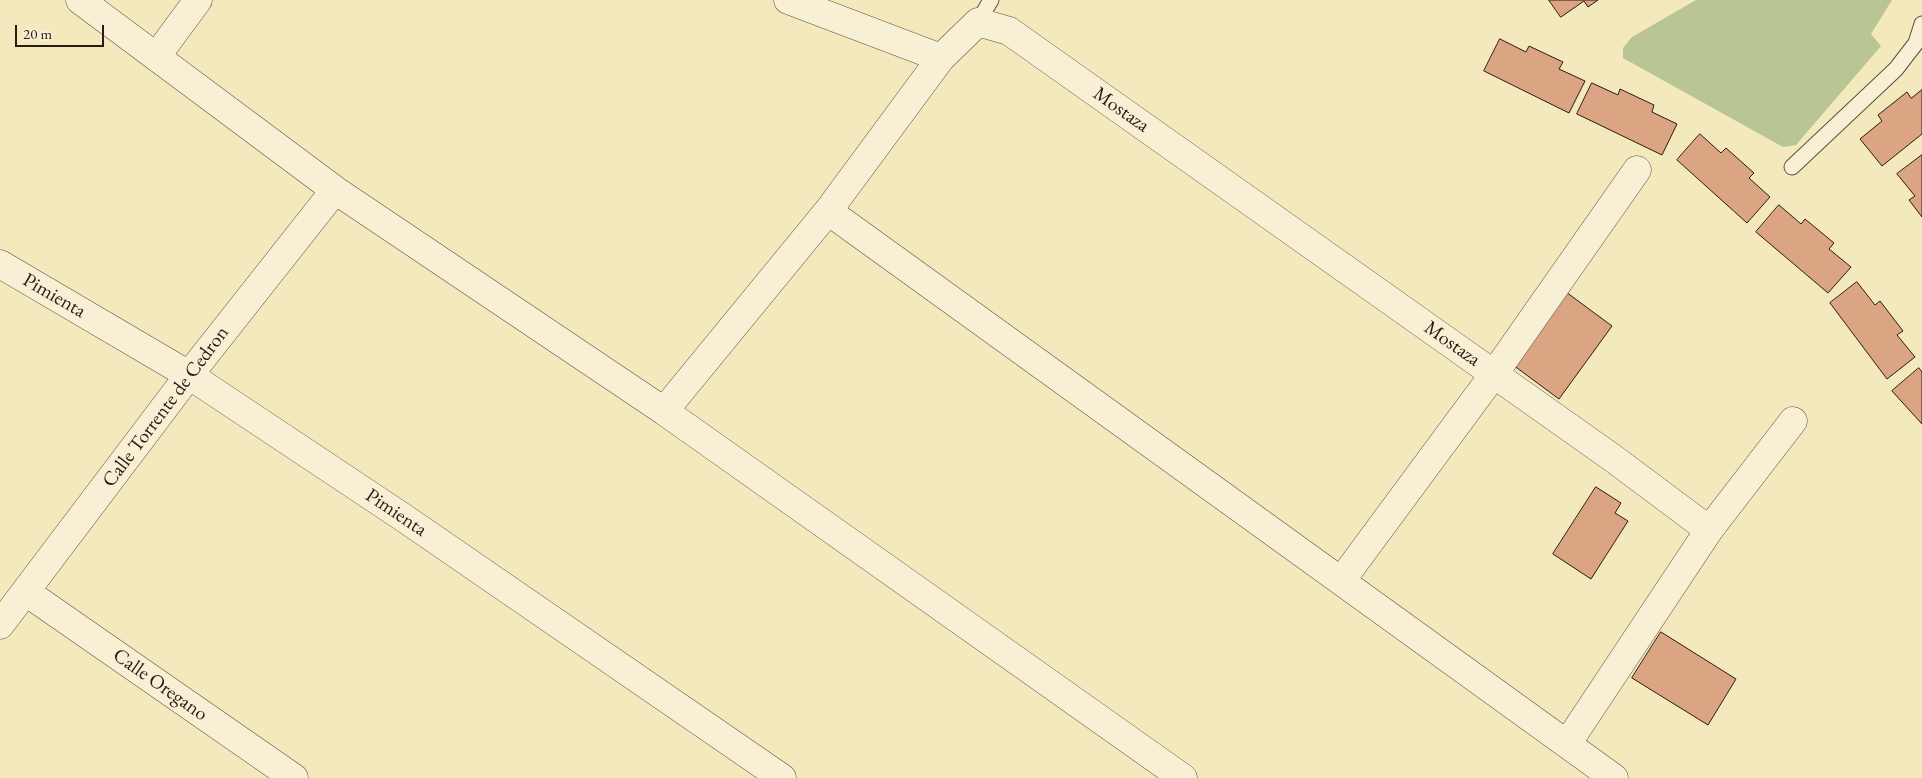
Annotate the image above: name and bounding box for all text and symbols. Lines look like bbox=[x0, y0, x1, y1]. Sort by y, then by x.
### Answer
scale bar bbox=[18, 15, 106, 47]
text: 20 m bbox=[23, 24, 52, 43]
street label: Mostaza bbox=[1088, 82, 1154, 138]
street label: Pimienta bbox=[18, 268, 90, 324]
street label: Mostaza bbox=[1419, 316, 1485, 372]
street label: Calle Torrente de Cedron bbox=[98, 322, 234, 492]
street label: Pimienta bbox=[361, 484, 431, 542]
street label: Calle Oregano bbox=[108, 643, 212, 727]

